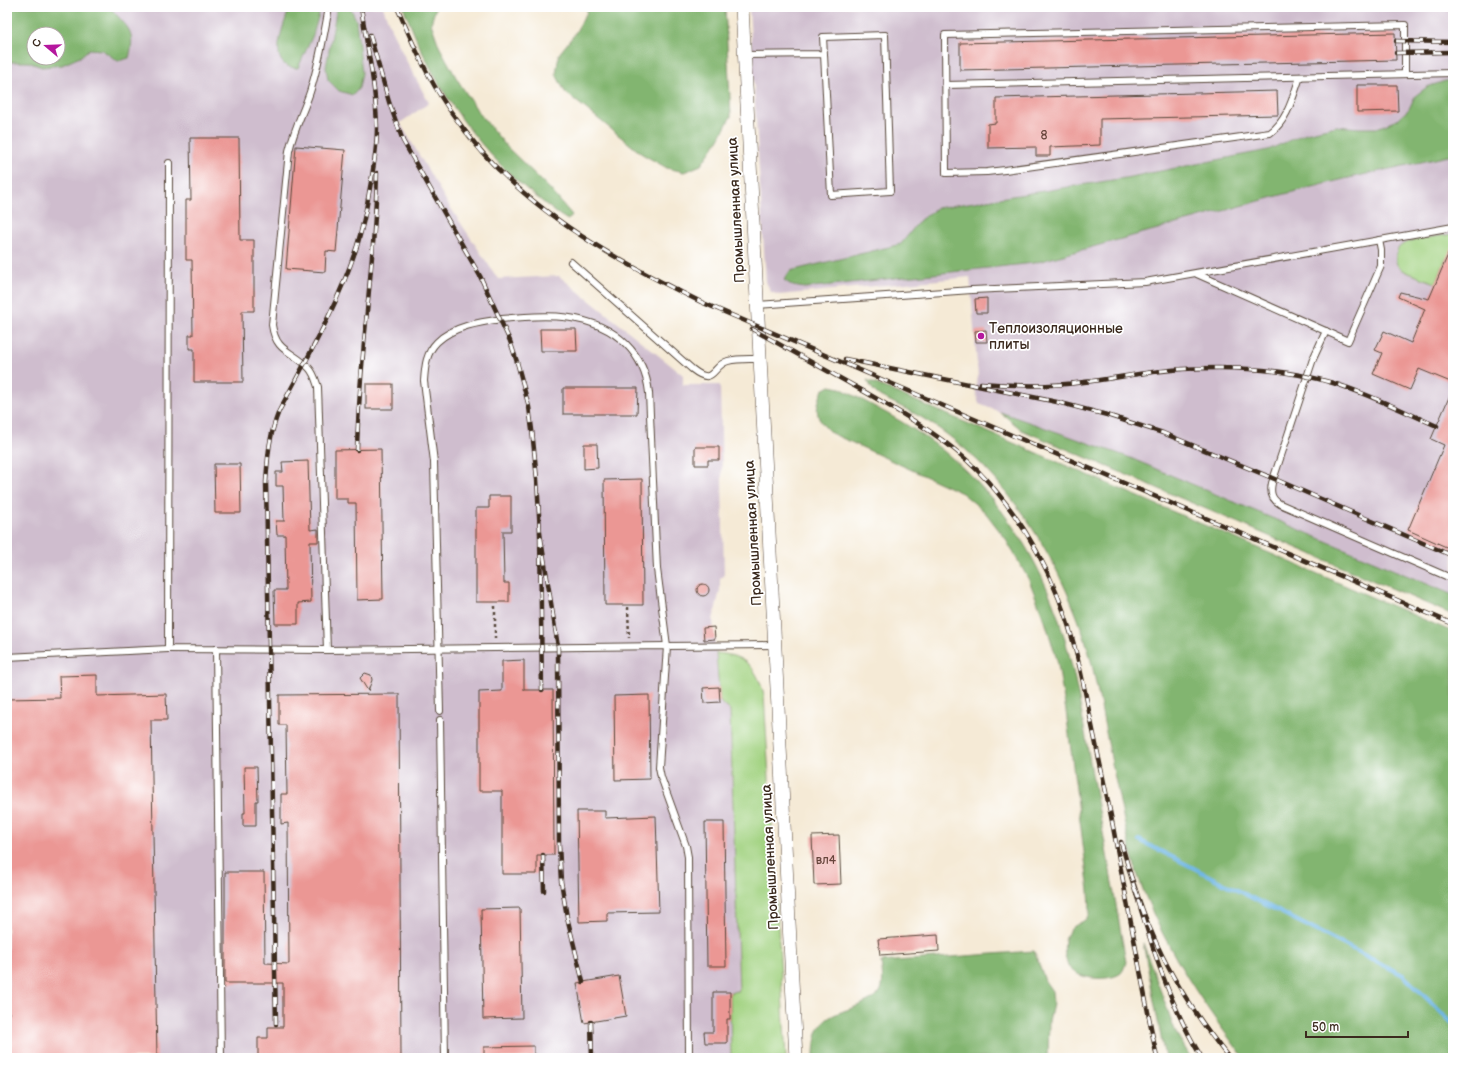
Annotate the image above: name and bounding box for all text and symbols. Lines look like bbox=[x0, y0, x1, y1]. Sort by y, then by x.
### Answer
north arrow bbox=[26, 26, 66, 66]
text: С bbox=[30, 37, 45, 49]
house number: 8 bbox=[1041, 128, 1048, 143]
street label: Промышленная улица bbox=[724, 136, 748, 283]
place label: Теплоизоляционные плиты bbox=[989, 320, 1123, 353]
marker: Теплоизоляционные плиты bbox=[976, 331, 986, 341]
street label: Промышленная улица bbox=[741, 459, 765, 606]
street label: Промышленная улица bbox=[758, 783, 782, 930]
house number: вл4 bbox=[816, 853, 837, 868]
scale bar bbox=[1306, 1013, 1408, 1039]
text: 50 m bbox=[1312, 1020, 1339, 1035]

